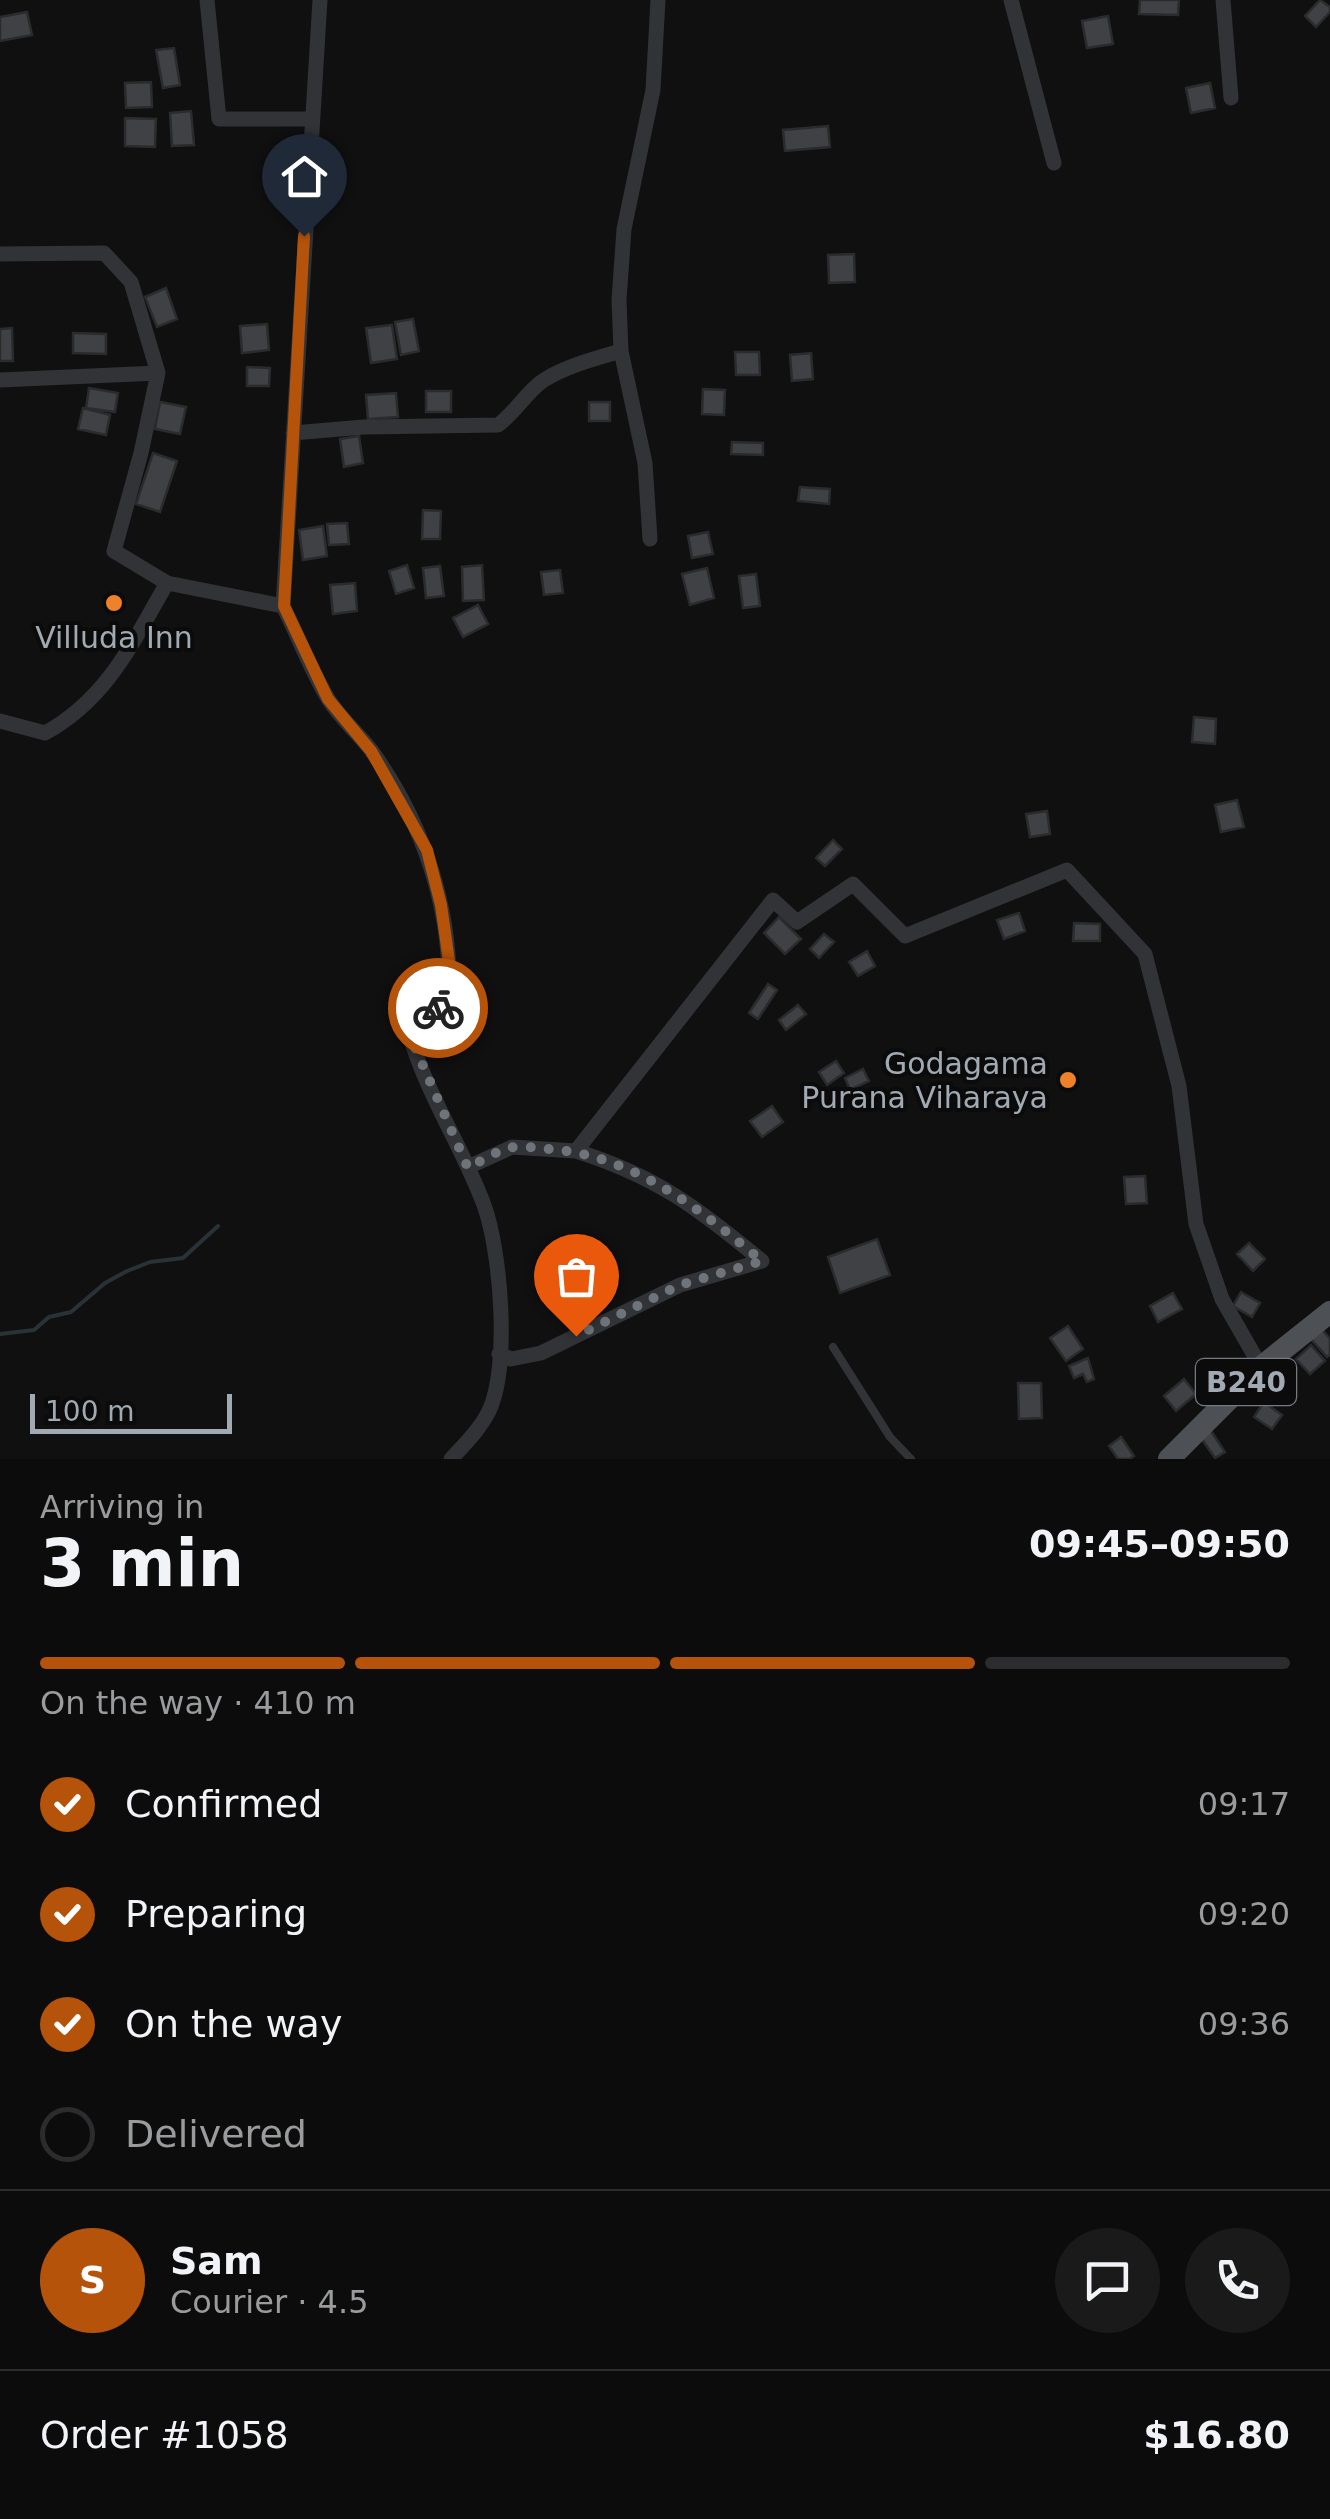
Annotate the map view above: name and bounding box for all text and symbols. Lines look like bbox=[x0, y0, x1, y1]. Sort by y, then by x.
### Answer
pin bbox=[262, 134, 347, 237]
icon: home bbox=[277, 149, 332, 204]
marker: Villuda Inn bbox=[103, 592, 125, 614]
place label: Villuda Inn bbox=[35, 620, 193, 655]
courier bbox=[388, 958, 488, 1058]
icon: bike bbox=[411, 981, 466, 1036]
place label: Godagama Purana Viharaya bbox=[801, 1046, 1048, 1115]
marker: Godagama Purana Viharaya bbox=[1057, 1069, 1079, 1091]
pin bbox=[534, 1234, 619, 1337]
icon: bag bbox=[549, 1249, 604, 1304]
road number: B240 bbox=[1196, 1359, 1296, 1405]
scale bar bbox=[30, 1389, 232, 1434]
text: 100 m bbox=[45, 1395, 135, 1428]
text: Arriving in bbox=[40, 1488, 204, 1526]
text: 09:45–09:50 bbox=[1029, 1522, 1290, 1566]
text: 3 min bbox=[40, 1526, 244, 1601]
text: On the way · 410 m bbox=[40, 1684, 356, 1722]
icon: check bbox=[40, 1777, 95, 1832]
text: Confirmed bbox=[125, 1782, 322, 1826]
text: 09:17 bbox=[1198, 1785, 1290, 1823]
icon: check bbox=[40, 1887, 95, 1942]
text: Preparing bbox=[125, 1892, 307, 1936]
text: 09:20 bbox=[1198, 1895, 1290, 1933]
icon: check bbox=[40, 1997, 95, 2052]
text: On the way bbox=[125, 2002, 342, 2046]
text: 09:36 bbox=[1198, 2005, 1290, 2043]
text: Delivered bbox=[125, 2112, 307, 2156]
button: chat bbox=[1055, 2228, 1160, 2333]
button: phone bbox=[1185, 2228, 1290, 2333]
text: Sam bbox=[170, 2239, 263, 2283]
text: S bbox=[79, 2258, 106, 2302]
text: Courier · 4.5 bbox=[170, 2283, 369, 2321]
text: Order #1058 bbox=[40, 2413, 289, 2457]
text: $16.80 bbox=[1143, 2413, 1290, 2457]

